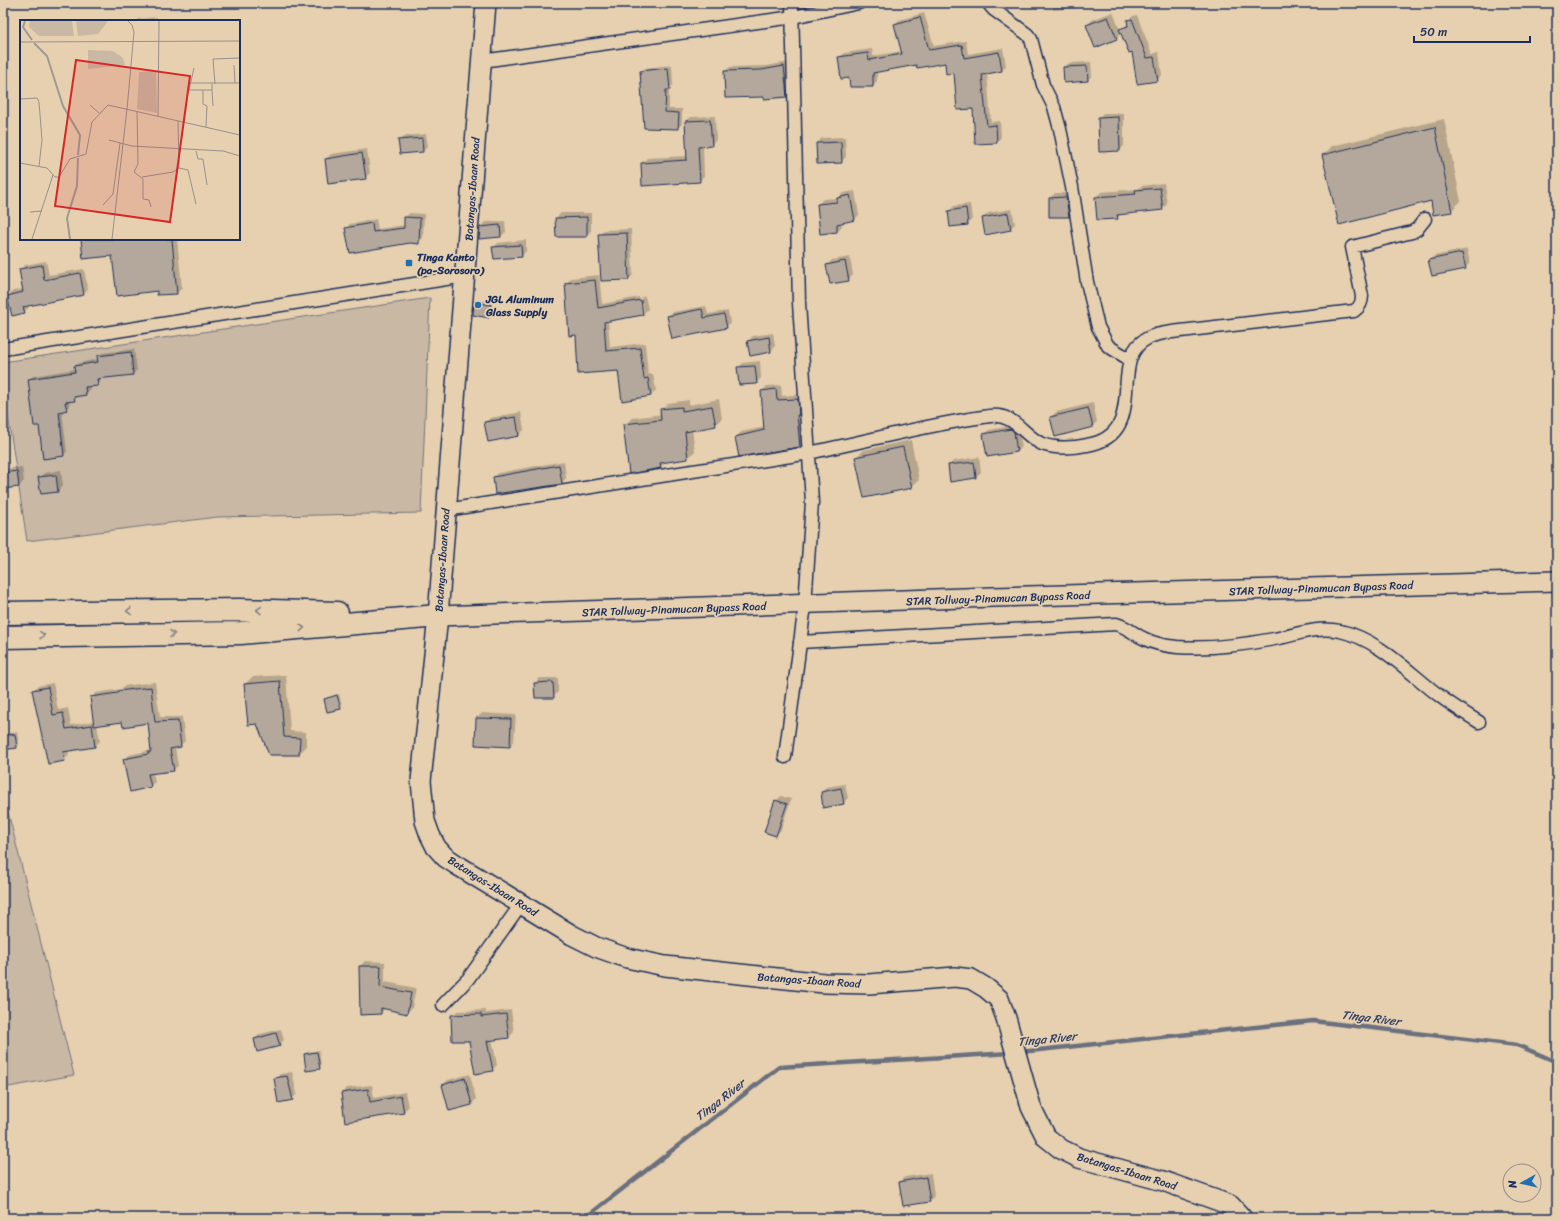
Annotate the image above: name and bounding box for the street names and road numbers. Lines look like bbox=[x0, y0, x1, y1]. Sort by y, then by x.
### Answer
street label: Batangas-Ibaan Road bbox=[459, 136, 486, 241]
street label: Batangas-Ibaan Road bbox=[429, 507, 456, 612]
street label: STAR Tollway-Pinamucan Bypass Road bbox=[1229, 576, 1415, 601]
street label: STAR Tollway-Pinamucan Bypass Road bbox=[906, 586, 1092, 611]
street label: STAR Tollway-Pinamucan Bypass Road bbox=[582, 597, 768, 622]
street label: Batangas-Ibaan Road bbox=[444, 851, 543, 923]
street label: Batangas-Ibaan Road bbox=[757, 967, 862, 994]
street label: Batangas-Ibaan Road bbox=[1075, 1147, 1180, 1196]

